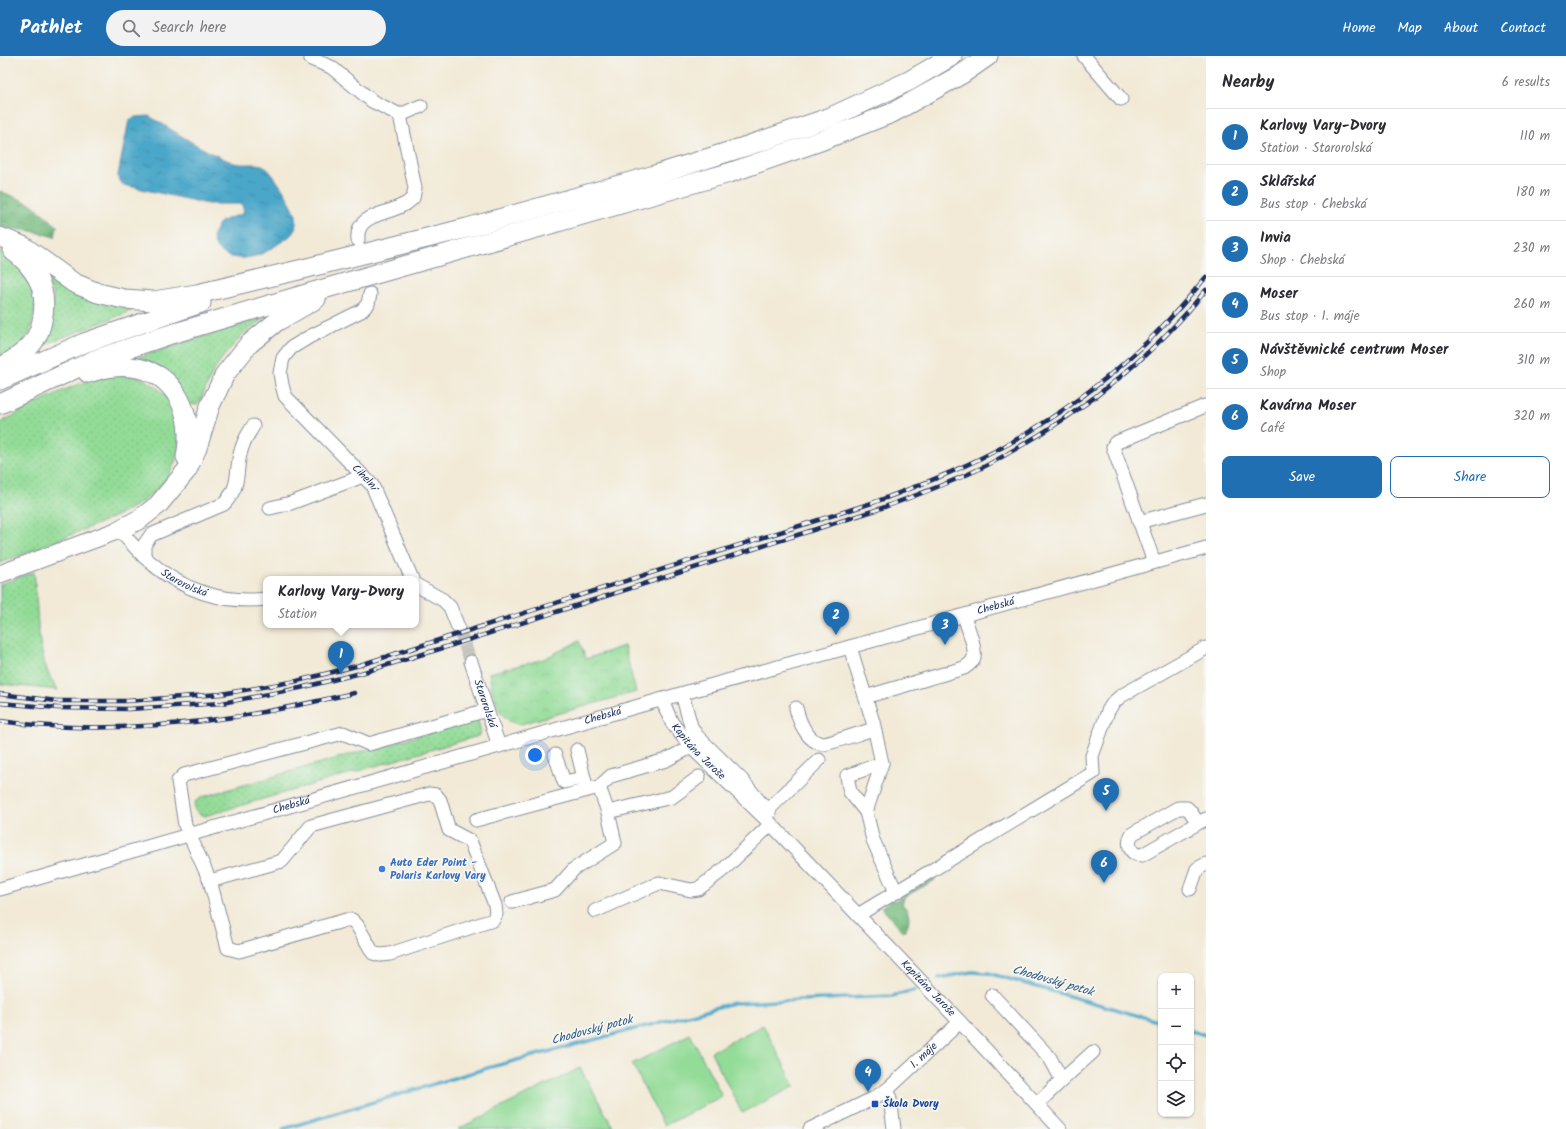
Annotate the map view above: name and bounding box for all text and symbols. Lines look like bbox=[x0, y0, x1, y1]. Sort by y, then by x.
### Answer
search box bbox=[106, 10, 386, 46]
text: Pathlet bbox=[20, 13, 82, 43]
text: Search here bbox=[152, 16, 226, 40]
icon: search bbox=[120, 17, 142, 39]
text: Home bbox=[1342, 17, 1376, 39]
text: Map bbox=[1398, 17, 1422, 39]
text: About bbox=[1444, 17, 1478, 39]
text: Contact bbox=[1500, 17, 1546, 39]
text: Nearby bbox=[1222, 69, 1274, 96]
text: 6 results bbox=[1502, 72, 1550, 93]
text: Karlovy Vary-Dvory bbox=[1260, 114, 1386, 138]
text: 1 bbox=[1233, 126, 1237, 147]
text: 110 m bbox=[1520, 126, 1550, 147]
text: Station · Starorolská bbox=[1260, 138, 1372, 159]
text: Sklářská bbox=[1260, 170, 1315, 194]
text: 2 bbox=[1231, 182, 1239, 203]
text: 180 m bbox=[1516, 182, 1550, 203]
text: Bus stop · Chebská bbox=[1260, 194, 1367, 215]
text: Invia bbox=[1260, 226, 1291, 250]
text: 3 bbox=[1231, 238, 1239, 259]
text: 230 m bbox=[1513, 238, 1550, 259]
text: Shop · Chebská bbox=[1260, 250, 1345, 271]
text: Moser bbox=[1260, 282, 1298, 306]
text: 4 bbox=[1231, 294, 1239, 315]
text: 260 m bbox=[1513, 294, 1550, 315]
text: Bus stop · 1. máje bbox=[1260, 306, 1359, 327]
text: Návštěvnické centrum Moser bbox=[1260, 338, 1448, 362]
text: 5 bbox=[1232, 350, 1238, 371]
text: 310 m bbox=[1516, 350, 1550, 371]
text: Shop bbox=[1260, 362, 1286, 383]
text: Kavárna Moser bbox=[1260, 394, 1356, 418]
text: 6 bbox=[1231, 406, 1239, 427]
text: 320 m bbox=[1513, 406, 1550, 427]
text: Café bbox=[1260, 418, 1284, 439]
button: Save bbox=[1222, 456, 1382, 498]
button: Share bbox=[1390, 456, 1550, 498]
street label: Cihelní bbox=[347, 460, 383, 495]
street label: Starorolská bbox=[157, 564, 211, 603]
popup bbox=[263, 576, 419, 628]
text: Karlovy Vary-Dvory bbox=[278, 580, 404, 604]
street label: Chebská bbox=[975, 592, 1018, 620]
pin: 2 bbox=[823, 602, 849, 635]
text: Station bbox=[278, 604, 317, 625]
pin: 3 bbox=[932, 612, 958, 645]
pin: 1 bbox=[328, 641, 354, 674]
street label: Starorolská bbox=[468, 677, 502, 732]
street label: Chebská bbox=[582, 702, 625, 730]
street label: Kapitána Jaroše bbox=[666, 719, 730, 785]
your location bbox=[525, 745, 545, 765]
pin: 5 bbox=[1093, 778, 1119, 811]
street label: Chebská bbox=[270, 791, 314, 819]
pin: 6 bbox=[1091, 850, 1117, 883]
place label: Auto Eder Point - Polaris Karlovy Vary bbox=[390, 854, 486, 885]
marker: Auto Eder Point - Polaris Karlovy Vary bbox=[377, 864, 387, 874]
street label: Kapitána Jaroše bbox=[896, 956, 960, 1021]
water label: Chodovský potok bbox=[1010, 960, 1098, 1002]
map controls bbox=[1158, 973, 1194, 1117]
button: + bbox=[1158, 973, 1194, 1009]
water label: Chodovský potok bbox=[549, 1009, 637, 1050]
button: − bbox=[1158, 1009, 1194, 1045]
street label: 1. máje bbox=[906, 1038, 942, 1073]
button: locate bbox=[1158, 1045, 1194, 1081]
pin: 4 bbox=[855, 1059, 881, 1092]
button: layers bbox=[1158, 1081, 1194, 1117]
place label: Škola Dvory bbox=[883, 1095, 939, 1113]
marker: Škola Dvory bbox=[870, 1099, 880, 1109]

